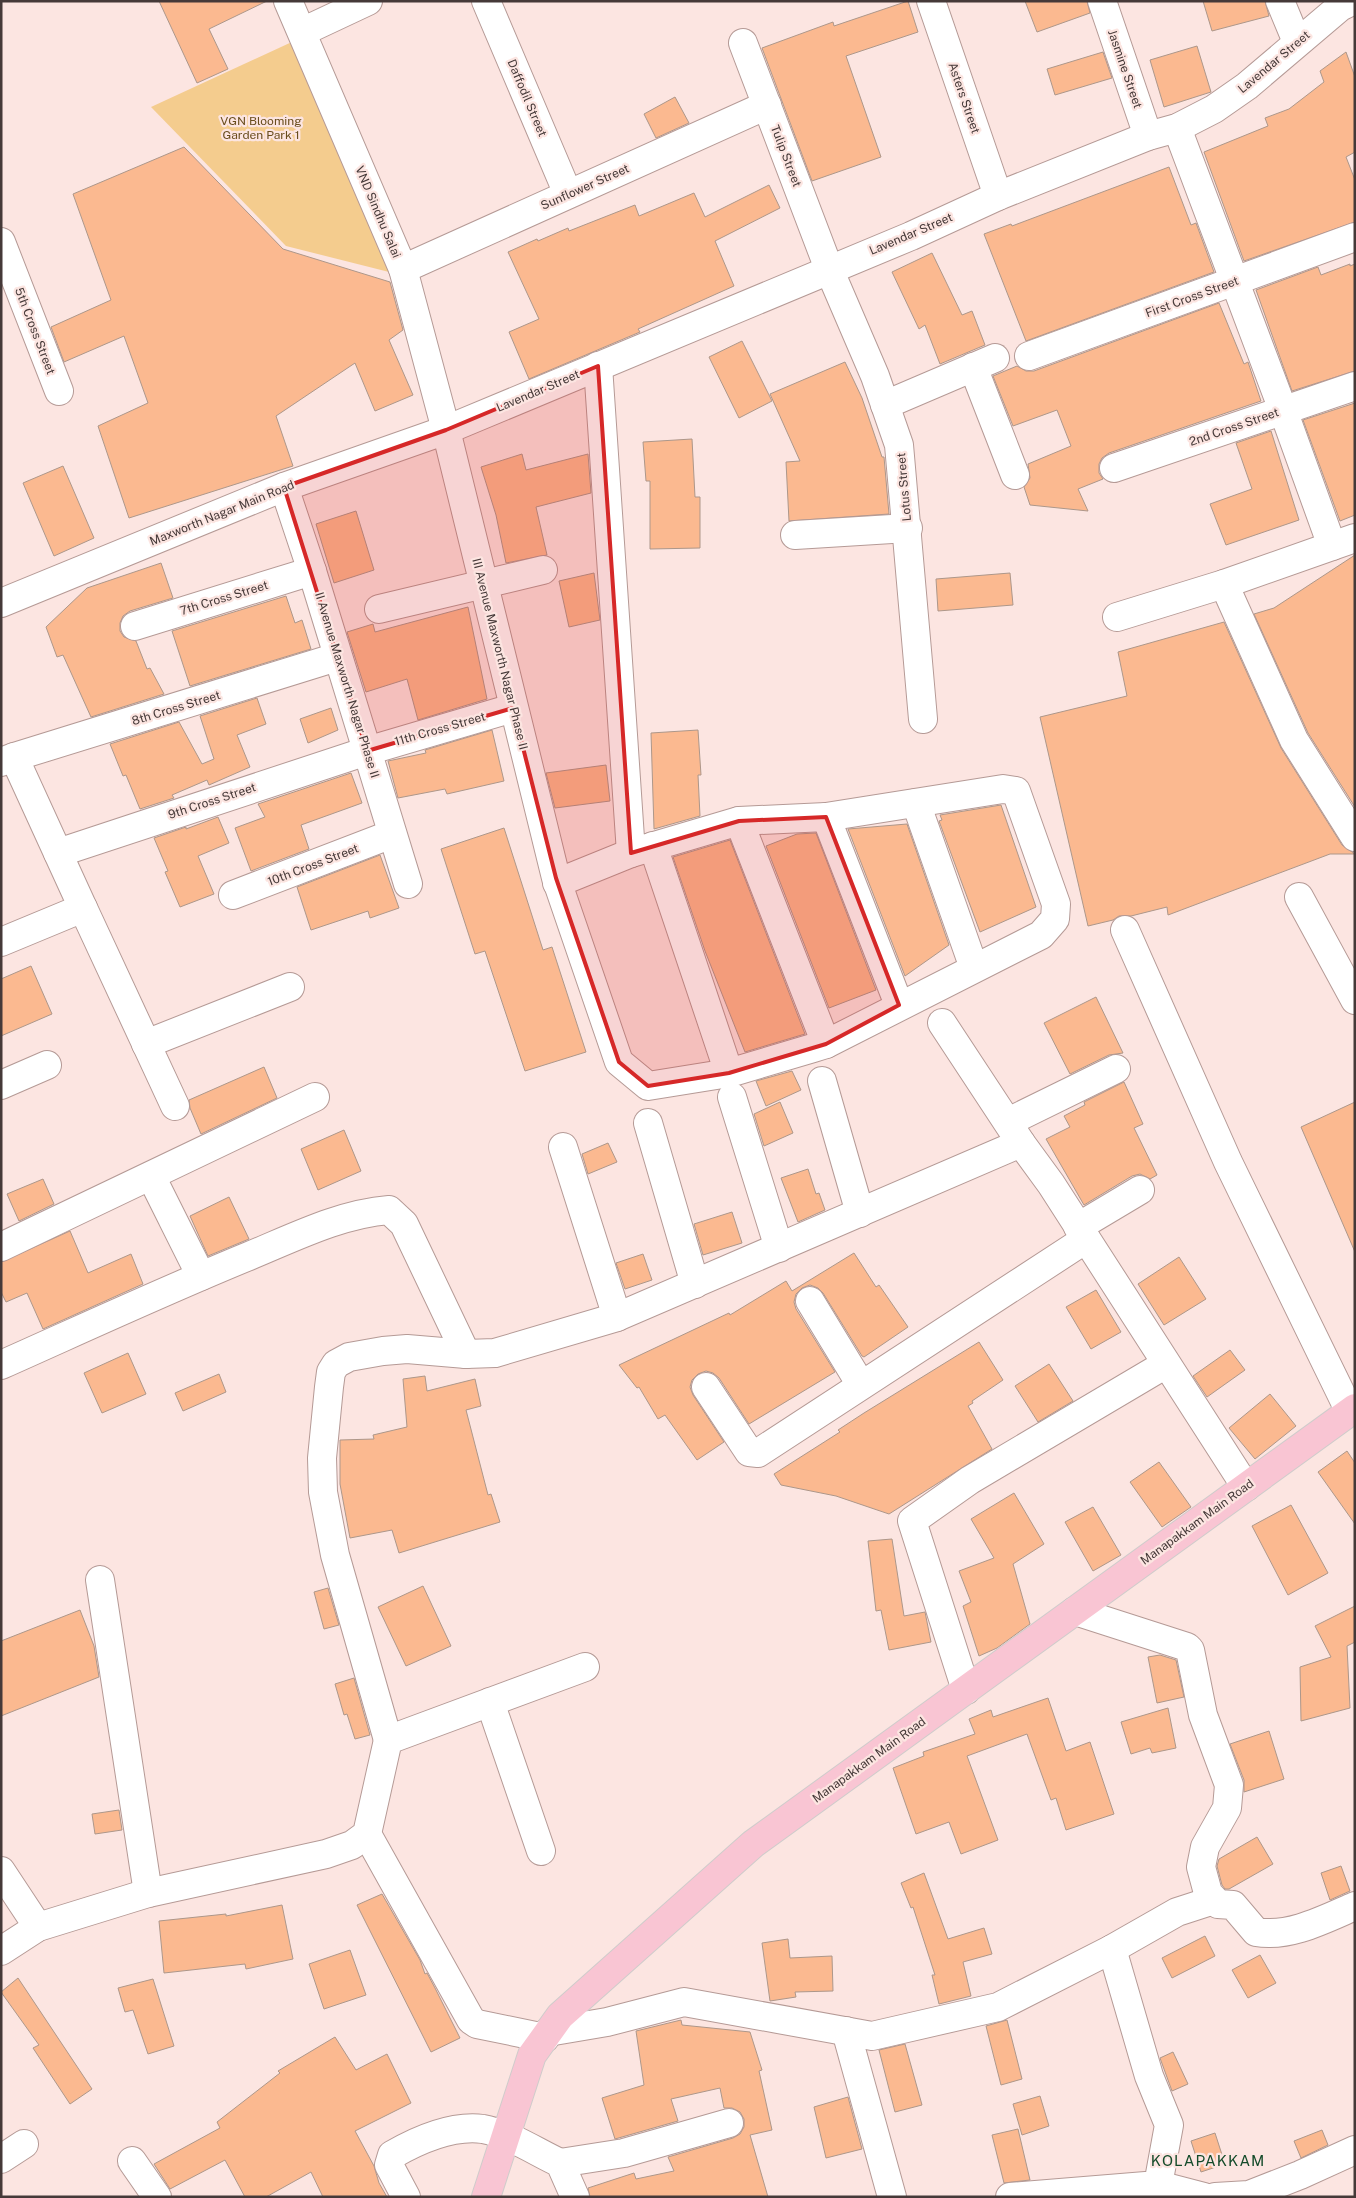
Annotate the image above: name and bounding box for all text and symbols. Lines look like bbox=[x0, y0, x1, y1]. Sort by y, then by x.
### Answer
street label: Jasmine Street bbox=[1105, 28, 1145, 111]
street label: Lavendar Street bbox=[1235, 28, 1313, 96]
street label: Daffodil Street bbox=[504, 57, 550, 139]
street label: Asters Street bbox=[945, 61, 983, 136]
park label: VGN Blooming Garden Park 1 bbox=[220, 114, 302, 142]
street label: Tulip Street bbox=[768, 123, 804, 189]
street label: Sunflower Street bbox=[539, 161, 632, 213]
street label: VND Sindhu Salai bbox=[352, 164, 404, 260]
street label: Lavendar Street bbox=[867, 210, 955, 258]
street label: First Cross Street bbox=[1144, 274, 1241, 320]
street label: 5th Cross Street bbox=[12, 286, 58, 377]
street label: Lavendar Street bbox=[494, 367, 582, 415]
street label: 2nd Cross Street bbox=[1187, 405, 1281, 449]
street label: Lotus Street bbox=[894, 452, 914, 522]
street label: Maxworth Nagar Main Road bbox=[148, 478, 296, 548]
street label: III Avenue Maxworth Nagar Phase II bbox=[469, 557, 531, 751]
street label: 7th Cross Street bbox=[178, 578, 270, 618]
street label: II Avenue Maxworth Nagar Phase II bbox=[312, 590, 382, 780]
street label: 8th Cross Street bbox=[130, 688, 222, 728]
street label: 11th Cross Street bbox=[393, 709, 487, 749]
street label: 9th Cross Street bbox=[166, 780, 258, 822]
street label: 10th Cross Street bbox=[265, 841, 361, 889]
street label: Manapakkam Main Road bbox=[1138, 1476, 1256, 1568]
street label: Manapakkam Main Road bbox=[810, 1714, 928, 1806]
district label: KOLAPAKKAM bbox=[1151, 2152, 1265, 2169]

